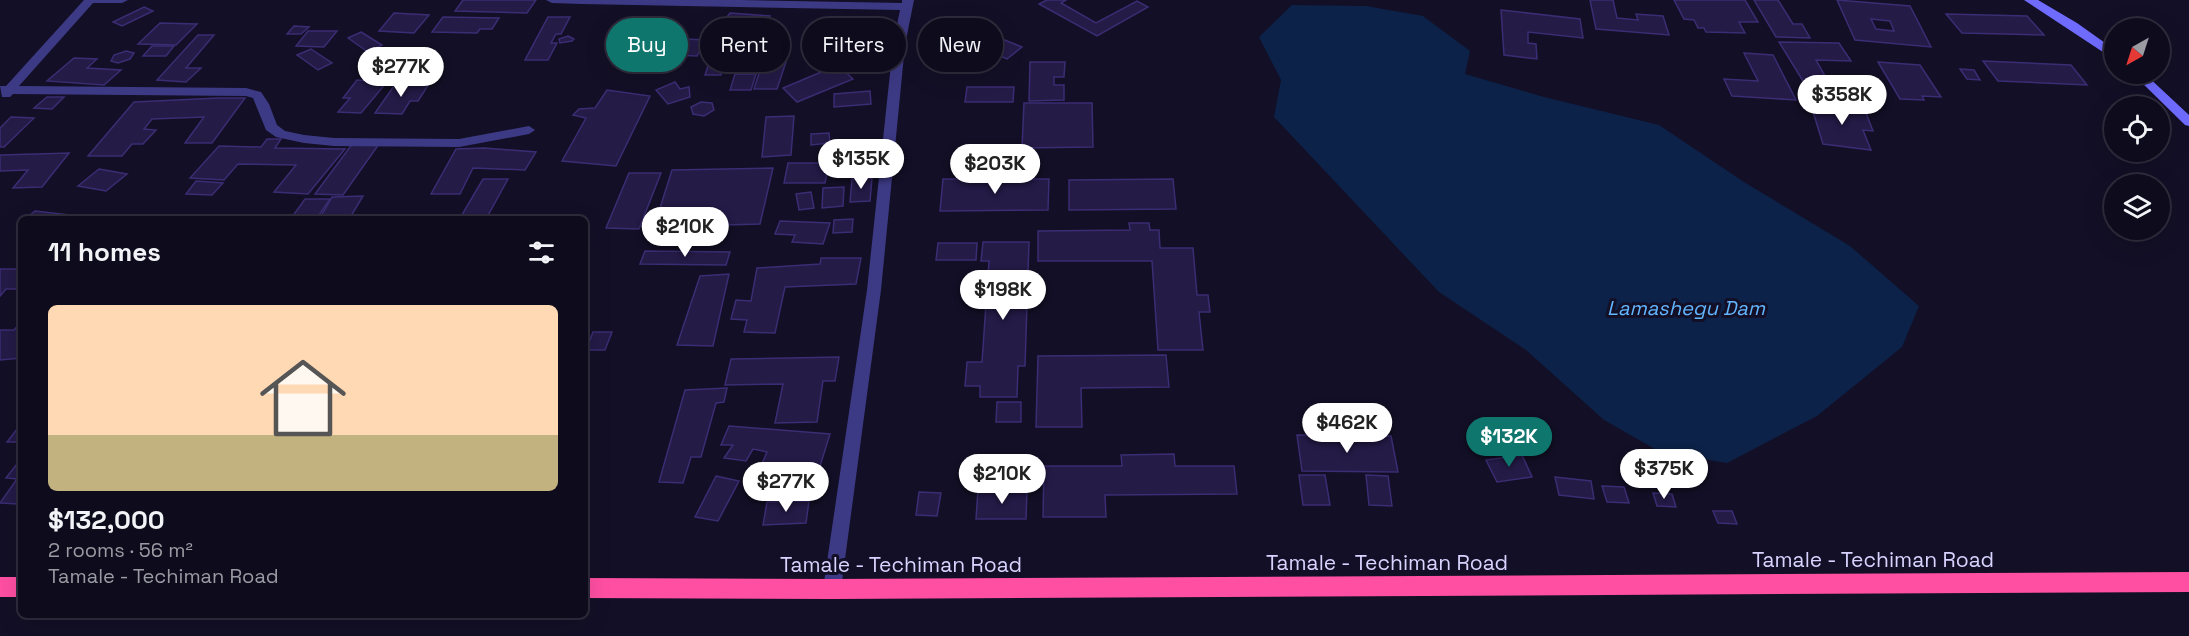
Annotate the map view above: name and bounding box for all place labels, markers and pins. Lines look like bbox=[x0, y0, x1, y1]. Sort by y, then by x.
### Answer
pin: $277K bbox=[359, 47, 443, 98]
pin: $358K bbox=[1800, 75, 1884, 126]
pin: $135K bbox=[819, 139, 903, 190]
pin: $203K bbox=[953, 144, 1037, 195]
pin: $210K bbox=[643, 207, 727, 258]
pin: $198K bbox=[961, 270, 1045, 321]
pin: $462K bbox=[1305, 403, 1389, 454]
pin: $132K bbox=[1467, 417, 1551, 468]
pin: $375K bbox=[1622, 449, 1706, 500]
pin: $210K bbox=[960, 454, 1044, 505]
pin: $277K bbox=[744, 462, 828, 513]

